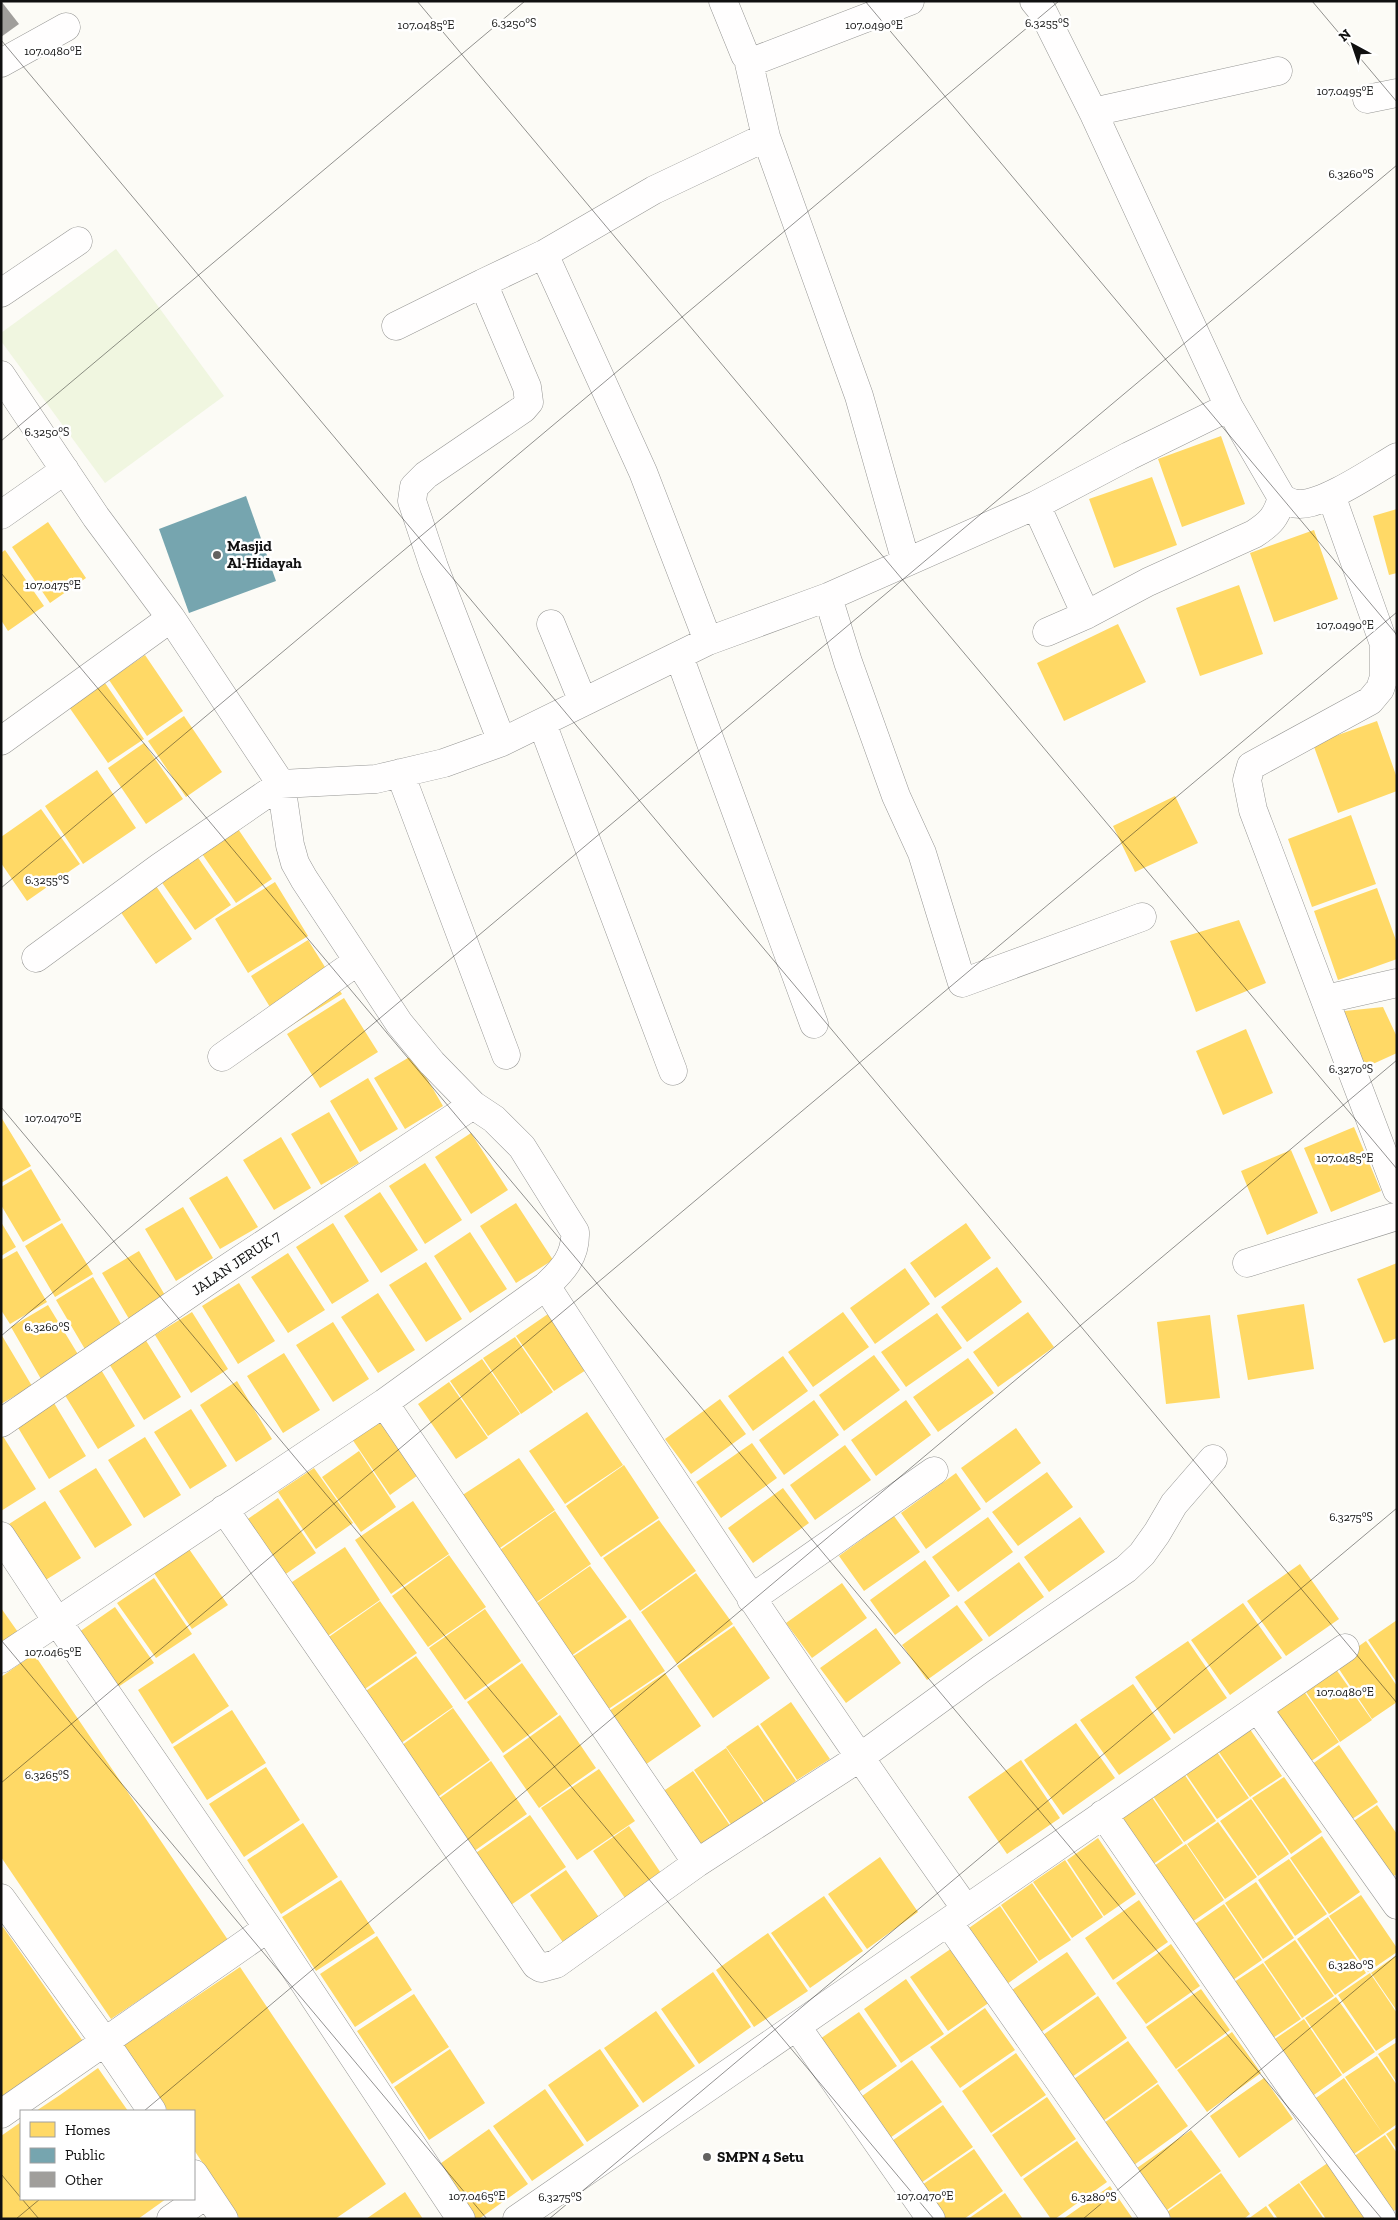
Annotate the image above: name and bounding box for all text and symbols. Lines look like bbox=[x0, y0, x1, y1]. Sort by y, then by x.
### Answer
text: 6.3250°S bbox=[492, 16, 537, 30]
text: 6.3255°S bbox=[1025, 16, 1069, 30]
text: 107.0485°E bbox=[398, 18, 454, 32]
text: 107.0490°E bbox=[845, 18, 903, 32]
north arrow bbox=[1328, 20, 1378, 70]
text: N bbox=[1335, 25, 1355, 45]
text: 107.0480°E bbox=[24, 44, 82, 58]
text: 107.0495°E bbox=[1317, 84, 1373, 98]
text: 6.3260°S bbox=[1328, 167, 1374, 181]
text: 6.3250°S bbox=[25, 425, 70, 439]
place label: Masjid Al-Hidayah bbox=[227, 537, 302, 572]
marker: Masjid Al-Hidayah bbox=[211, 549, 223, 561]
text: 107.0475°E bbox=[25, 578, 81, 592]
text: 107.0490°E bbox=[1316, 618, 1374, 632]
text: 6.3255°S bbox=[25, 873, 69, 887]
text: 6.3270°S bbox=[1329, 1062, 1373, 1076]
text: 107.0470°E bbox=[25, 1111, 81, 1125]
text: 107.0485°E bbox=[1317, 1151, 1373, 1165]
street label: JALAN JERUK 7 bbox=[188, 1227, 284, 1299]
text: 6.3260°S bbox=[24, 1320, 70, 1334]
text: 6.3275°S bbox=[1329, 1510, 1373, 1524]
text: 107.0465°E bbox=[25, 1645, 81, 1659]
text: 107.0480°E bbox=[1316, 1685, 1374, 1699]
text: 6.3265°S bbox=[25, 1768, 69, 1782]
text: 6.3280°S bbox=[1328, 1958, 1374, 1972]
legend bbox=[20, 2110, 195, 2200]
text: Homes bbox=[65, 2121, 110, 2139]
text: Public bbox=[65, 2146, 105, 2164]
place label: SMPN 4 Setu bbox=[717, 2148, 804, 2166]
marker: SMPN 4 Setu bbox=[701, 2151, 713, 2163]
text: Other bbox=[65, 2171, 103, 2189]
text: 107.0465°E bbox=[449, 2189, 505, 2203]
text: 107.0470°E bbox=[897, 2189, 953, 2203]
text: 6.3275°S bbox=[538, 2190, 582, 2204]
text: 6.3280°S bbox=[1071, 2190, 1117, 2204]

